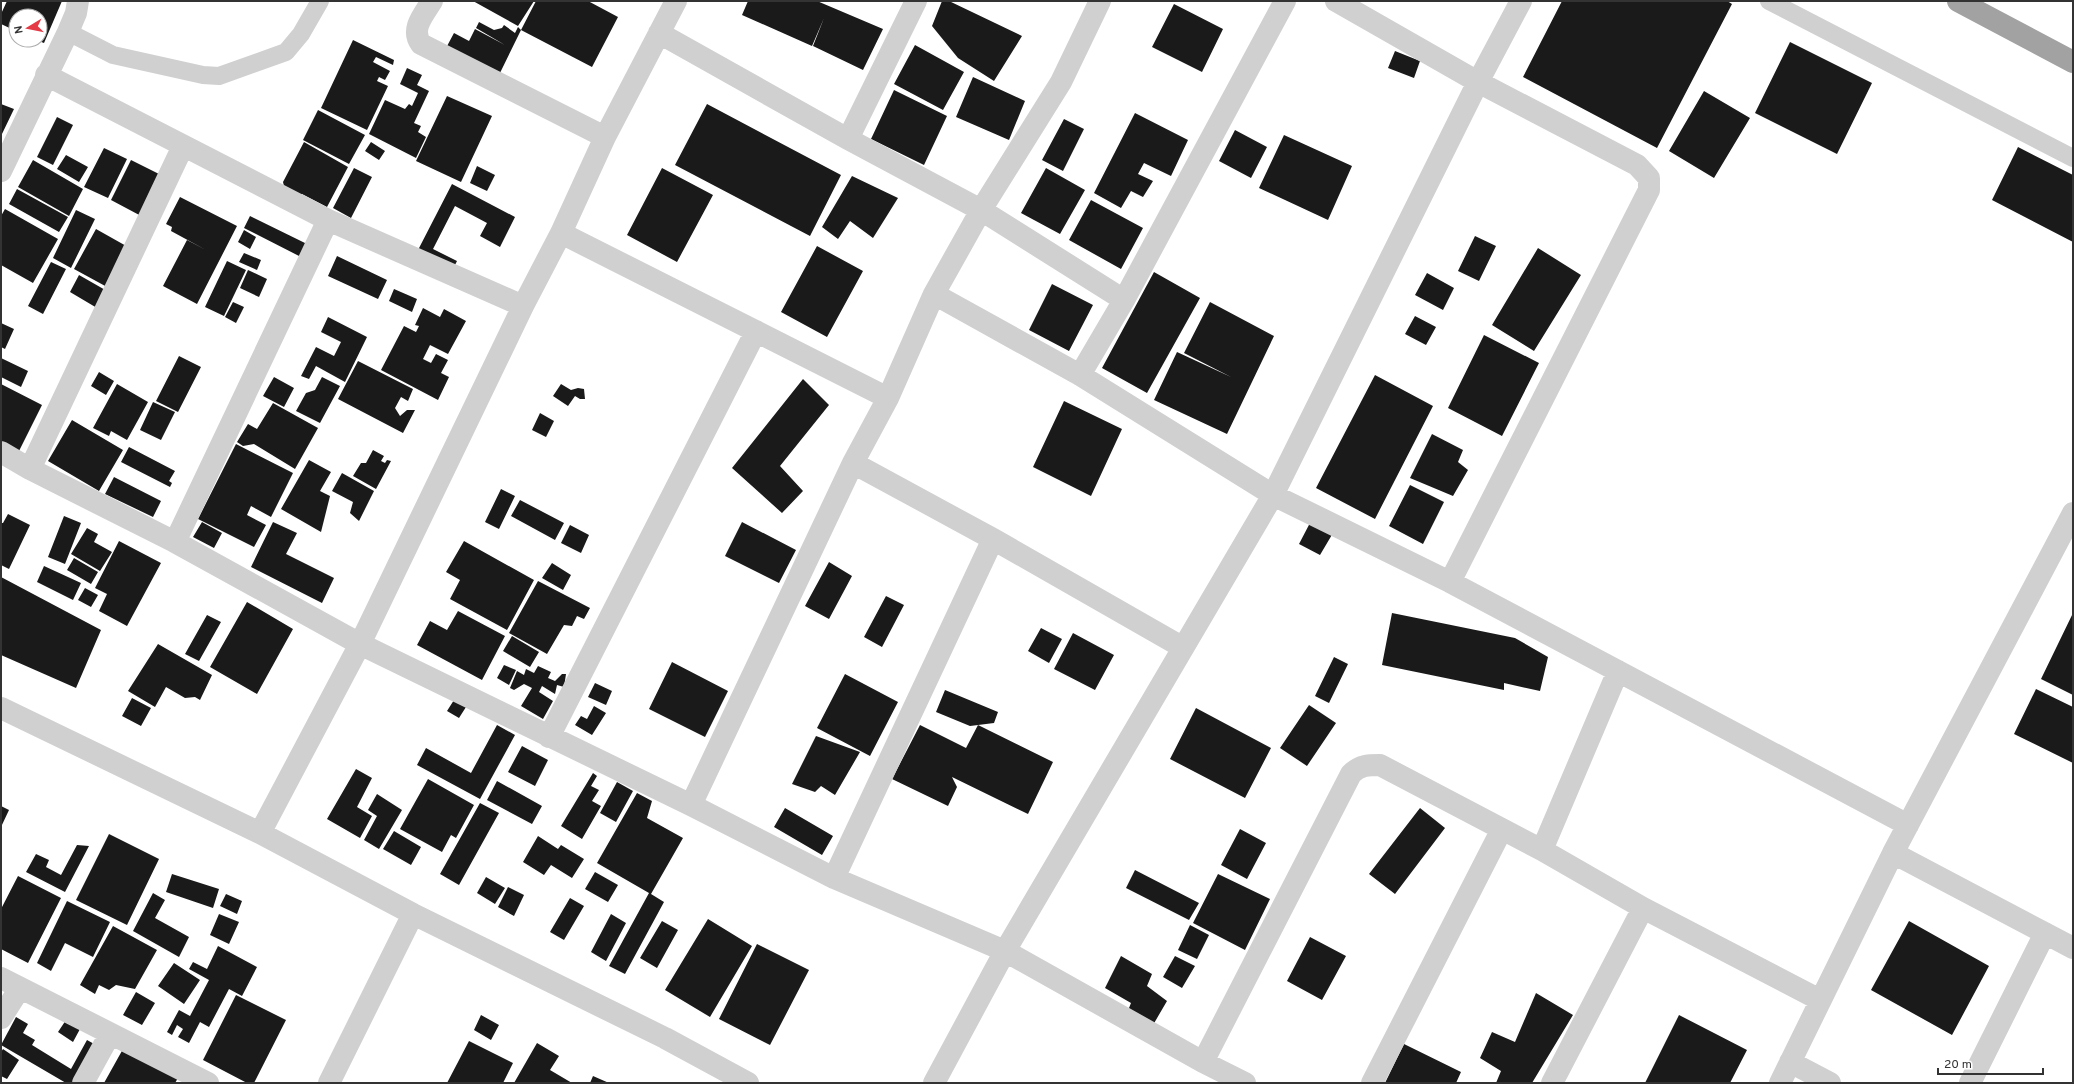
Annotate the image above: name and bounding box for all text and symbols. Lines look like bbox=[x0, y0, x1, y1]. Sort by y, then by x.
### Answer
north arrow bbox=[8, 8, 48, 48]
text: N bbox=[12, 24, 27, 35]
scale bar bbox=[1938, 1050, 2043, 1076]
text: 20 m bbox=[1944, 1057, 1972, 1073]

